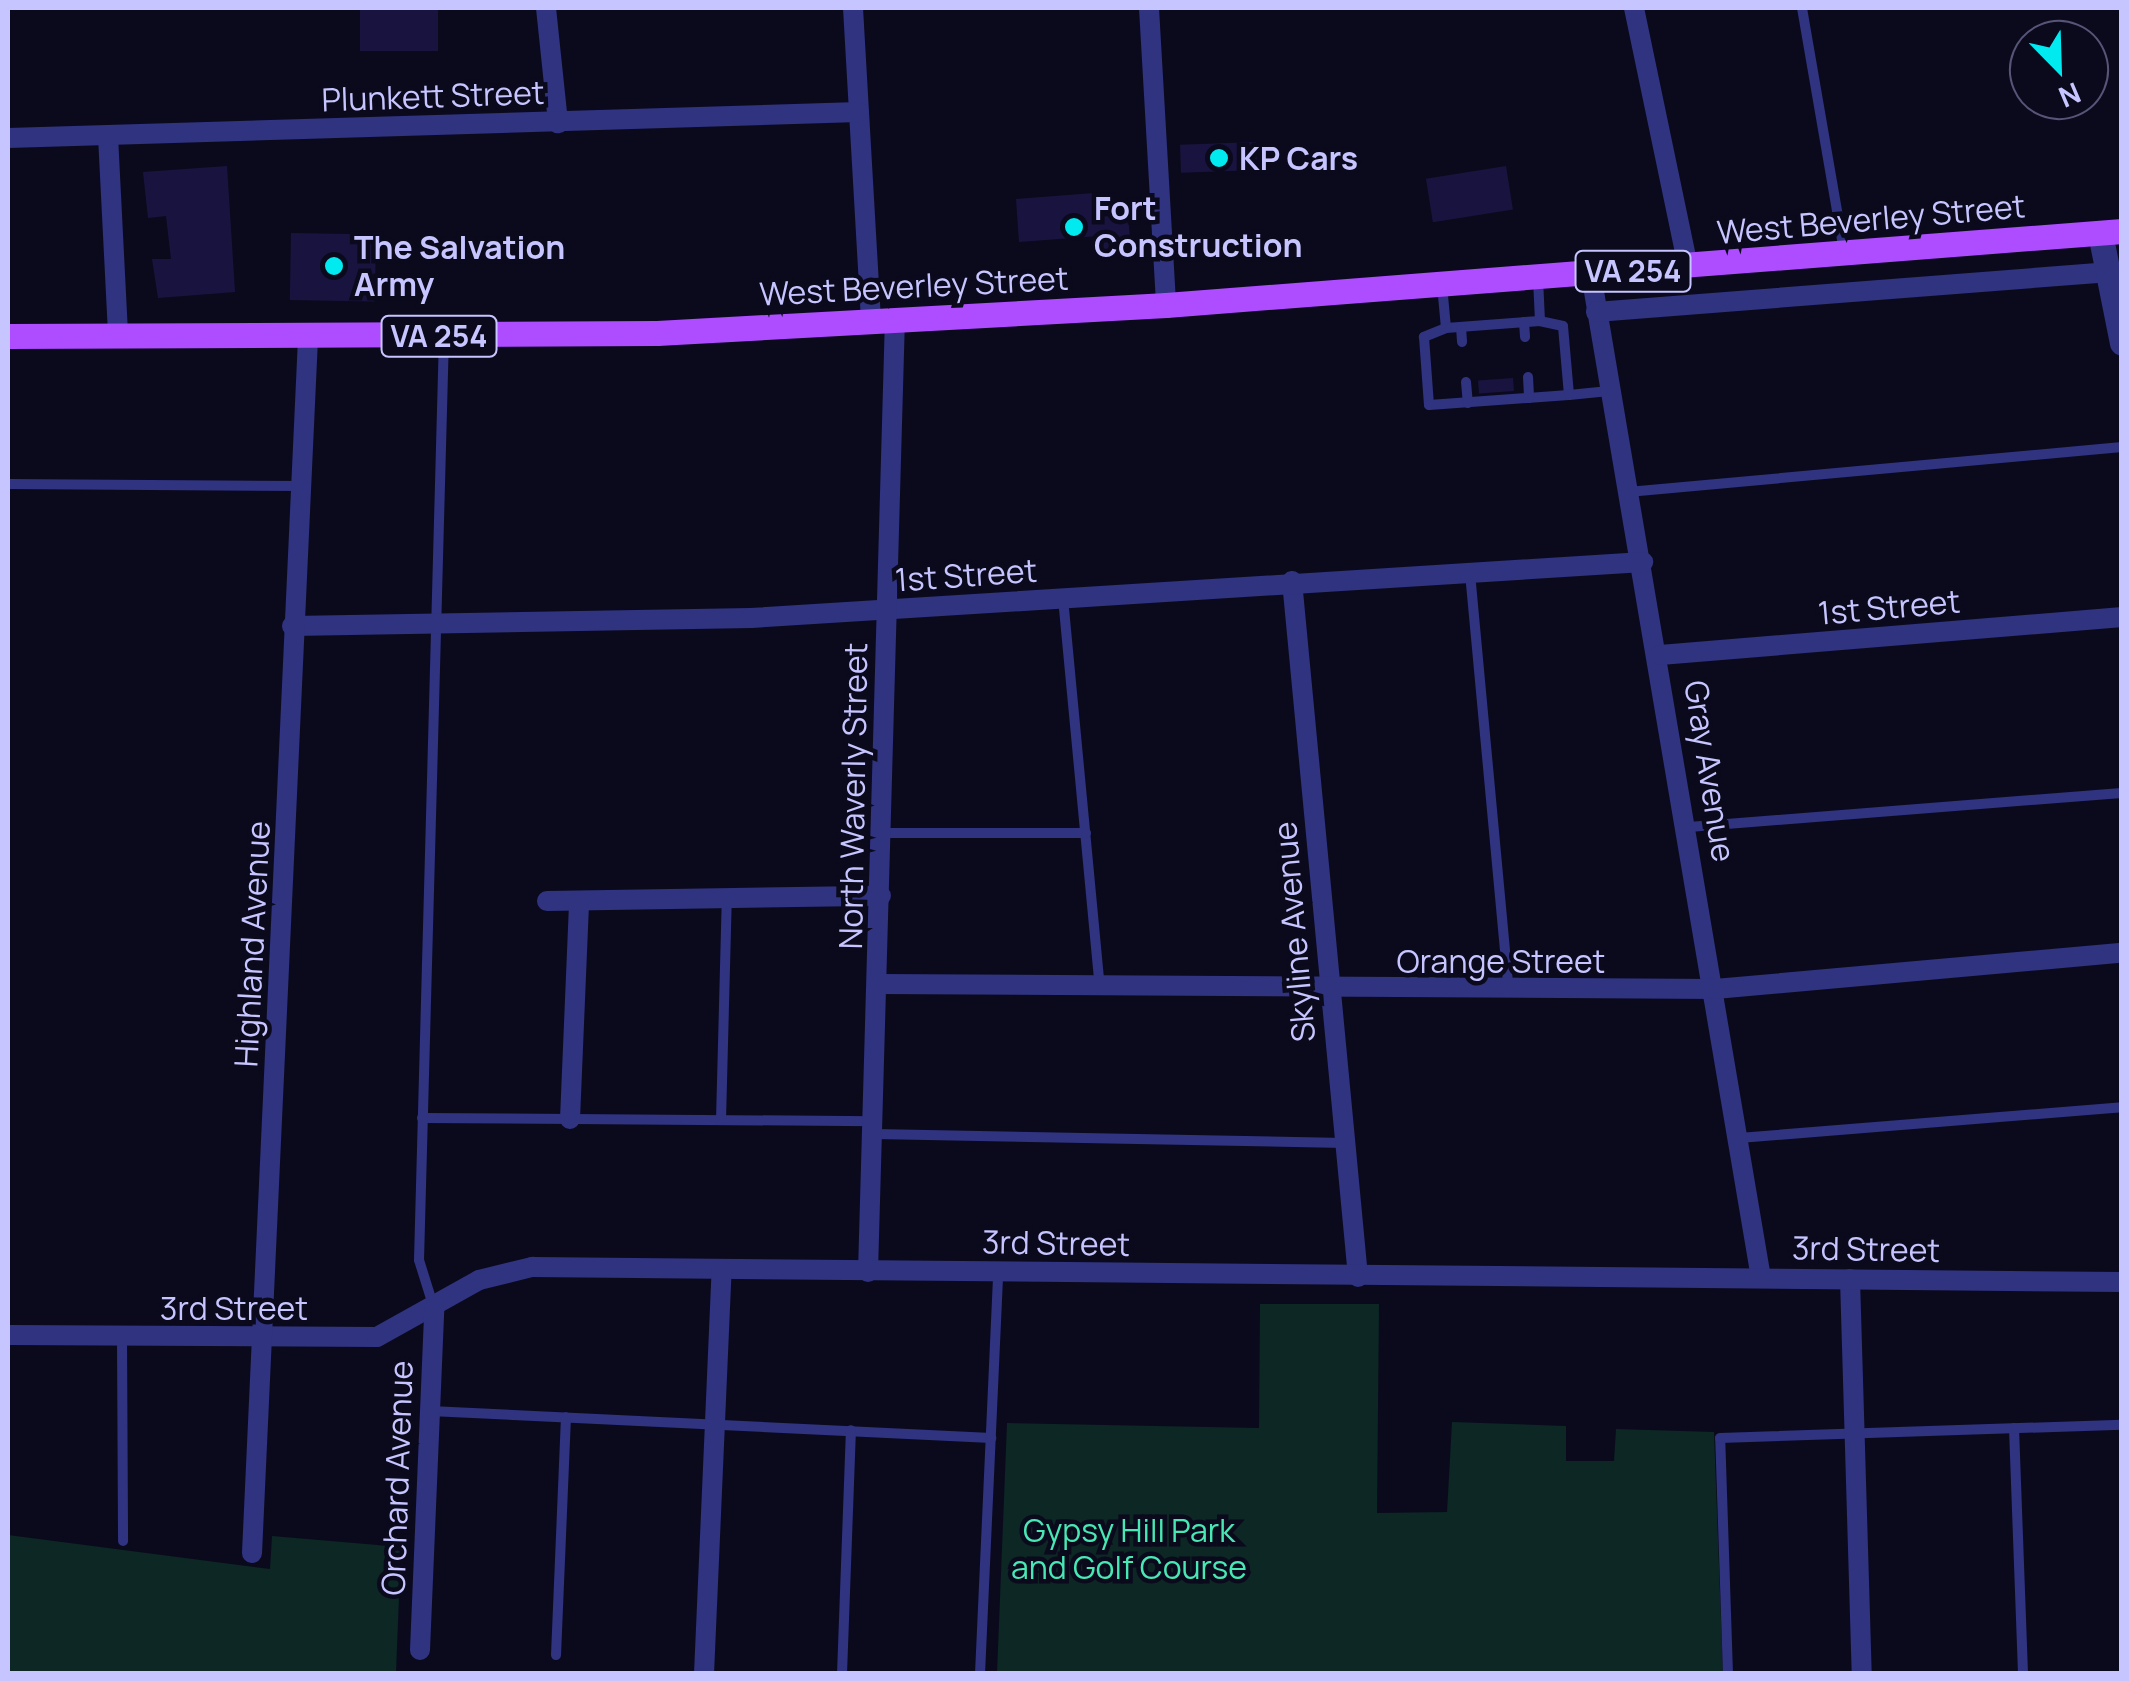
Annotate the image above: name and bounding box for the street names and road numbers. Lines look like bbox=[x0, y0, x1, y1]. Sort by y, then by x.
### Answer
street label: Plunkett Street bbox=[321, 73, 545, 119]
street label: West Beverley Street bbox=[1715, 186, 2027, 252]
road number: VA 254 bbox=[1573, 246, 1693, 296]
street label: West Beverley Street bbox=[759, 259, 1069, 313]
road number: VA 254 bbox=[379, 311, 499, 361]
street label: 1st Street bbox=[894, 551, 1038, 599]
street label: 1st Street bbox=[1816, 582, 1962, 632]
street label: North Waverly Street bbox=[831, 642, 875, 950]
street label: Gray Avenue bbox=[1677, 678, 1743, 864]
street label: Highland Avenue bbox=[226, 820, 278, 1068]
street label: Skyline Avenue bbox=[1265, 820, 1323, 1044]
street label: Orange Street bbox=[1397, 942, 1605, 980]
street label: 3rd Street bbox=[982, 1223, 1130, 1263]
street label: 3rd Street bbox=[1792, 1229, 1940, 1269]
street label: 3rd Street bbox=[160, 1289, 308, 1327]
street label: Orchard Avenue bbox=[374, 1360, 420, 1596]

